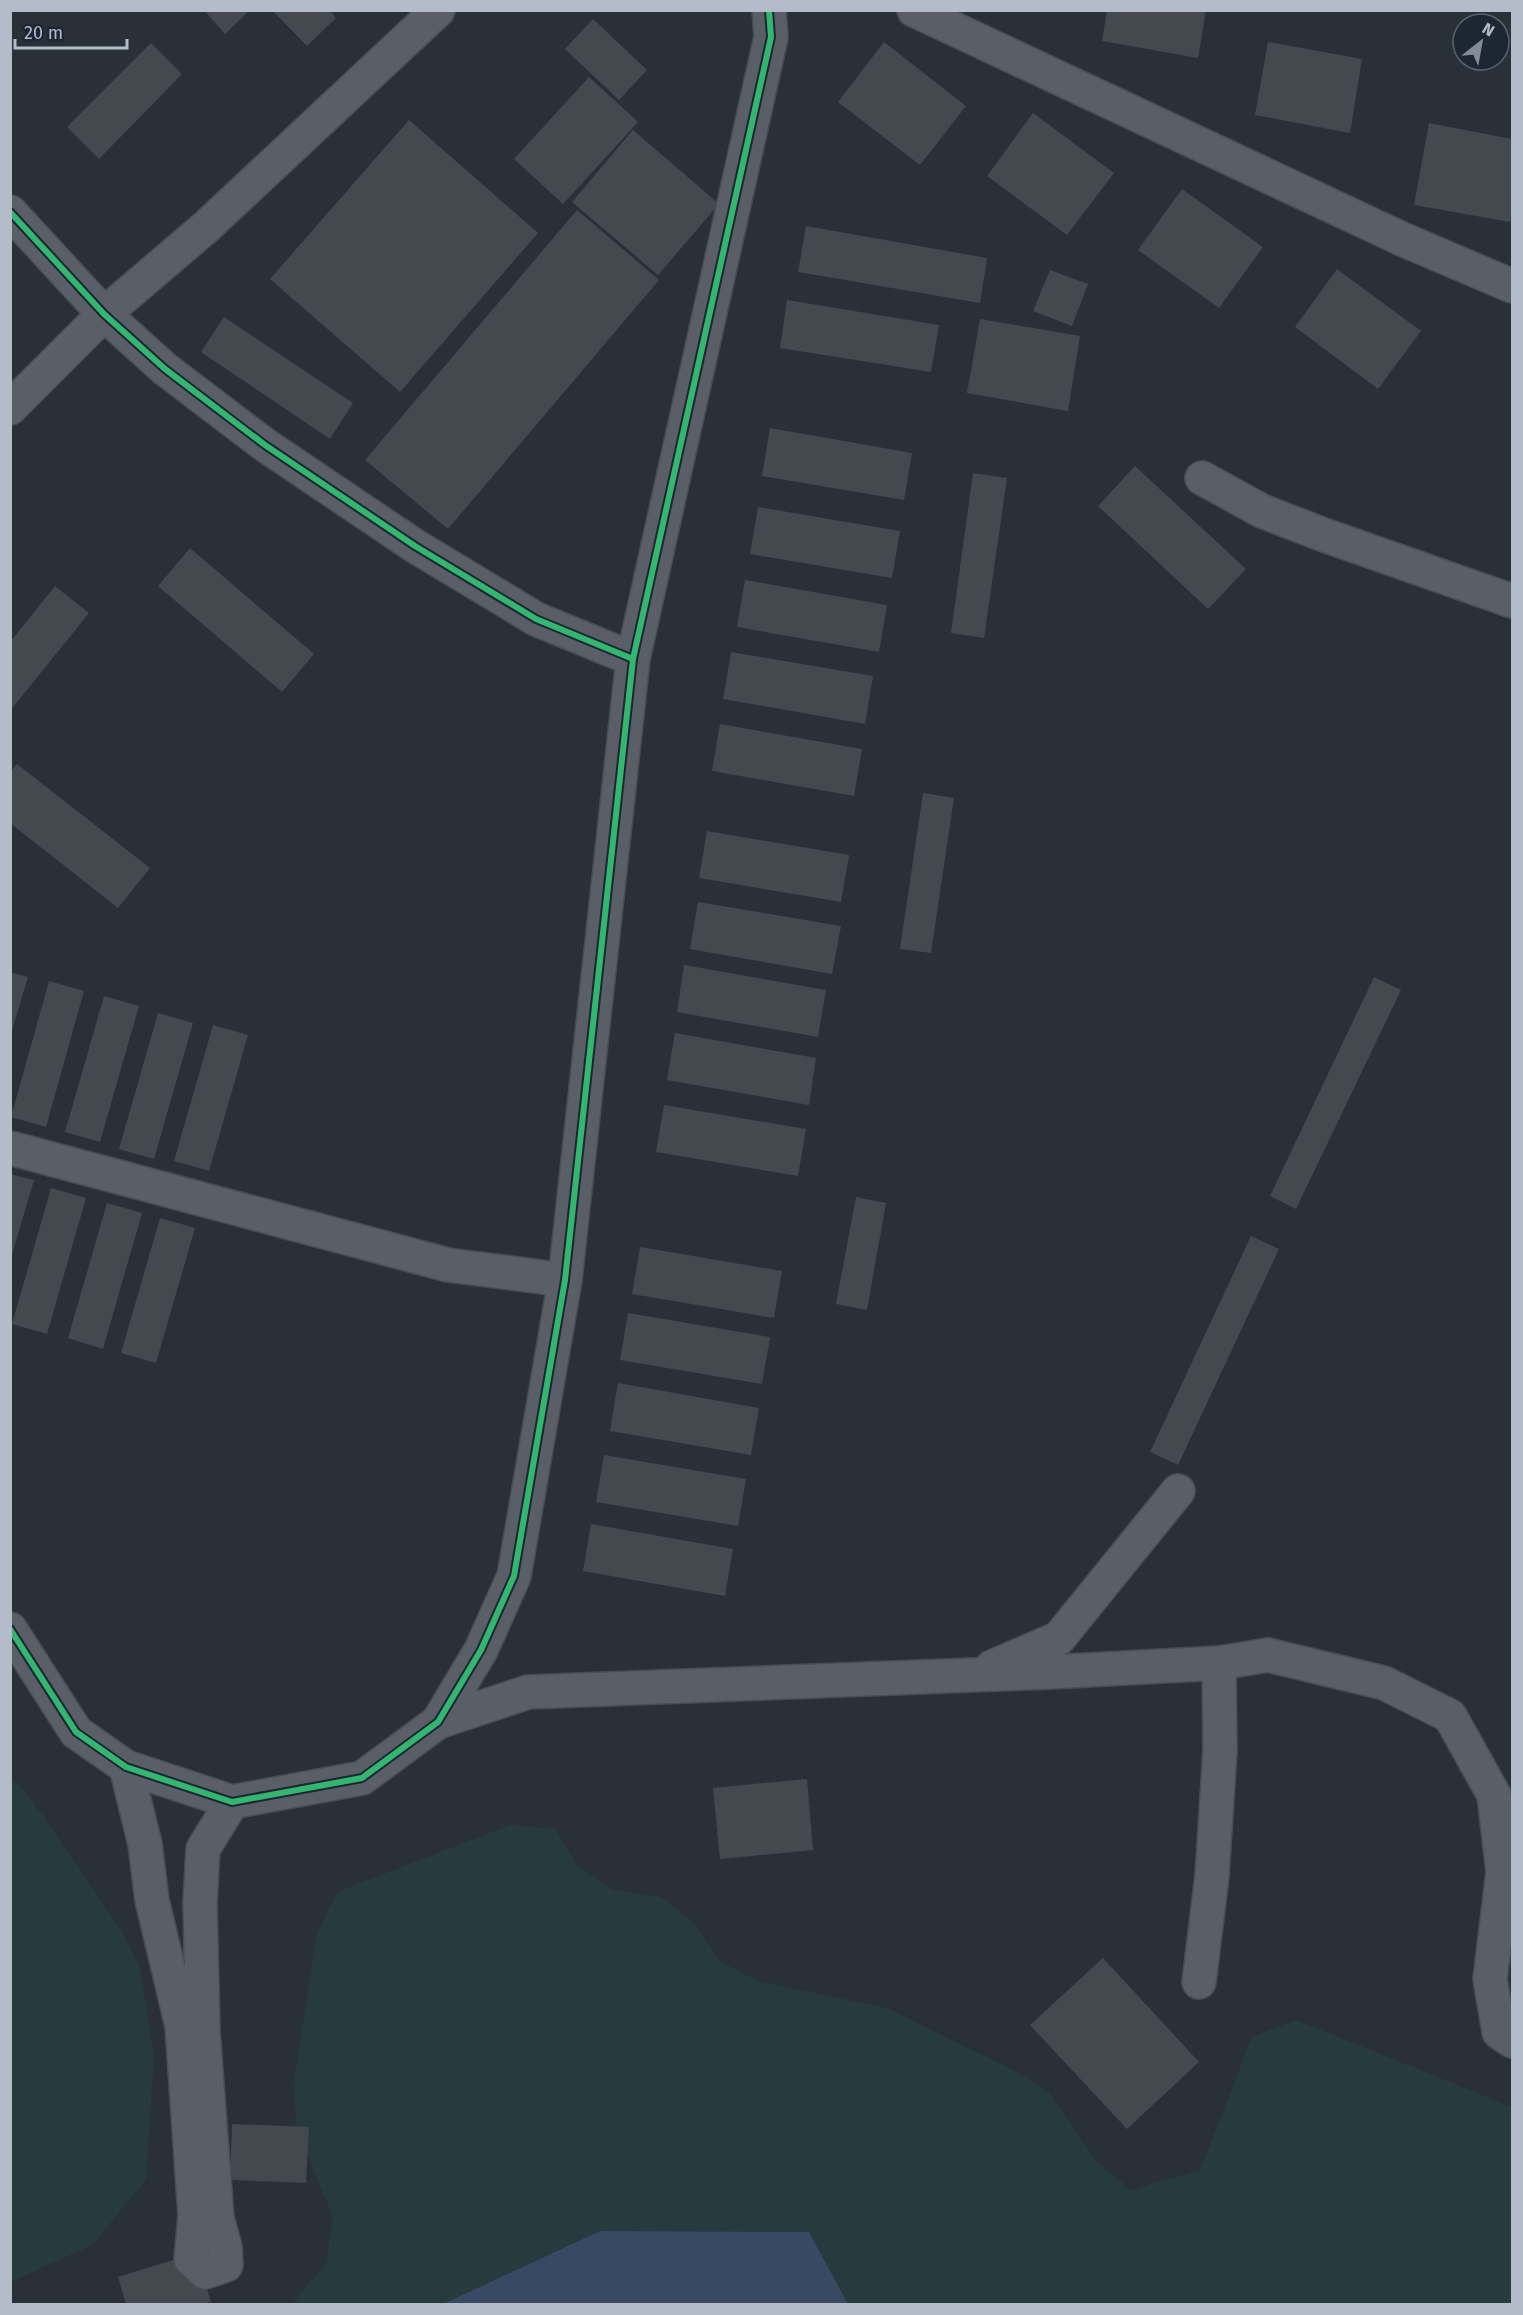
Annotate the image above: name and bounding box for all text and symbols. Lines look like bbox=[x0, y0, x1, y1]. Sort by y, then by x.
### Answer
scale bar bbox=[15, 12, 128, 50]
north arrow bbox=[1451, 12, 1511, 72]
text: N bbox=[1479, 19, 1498, 40]
text: 20 m bbox=[24, 22, 63, 44]

